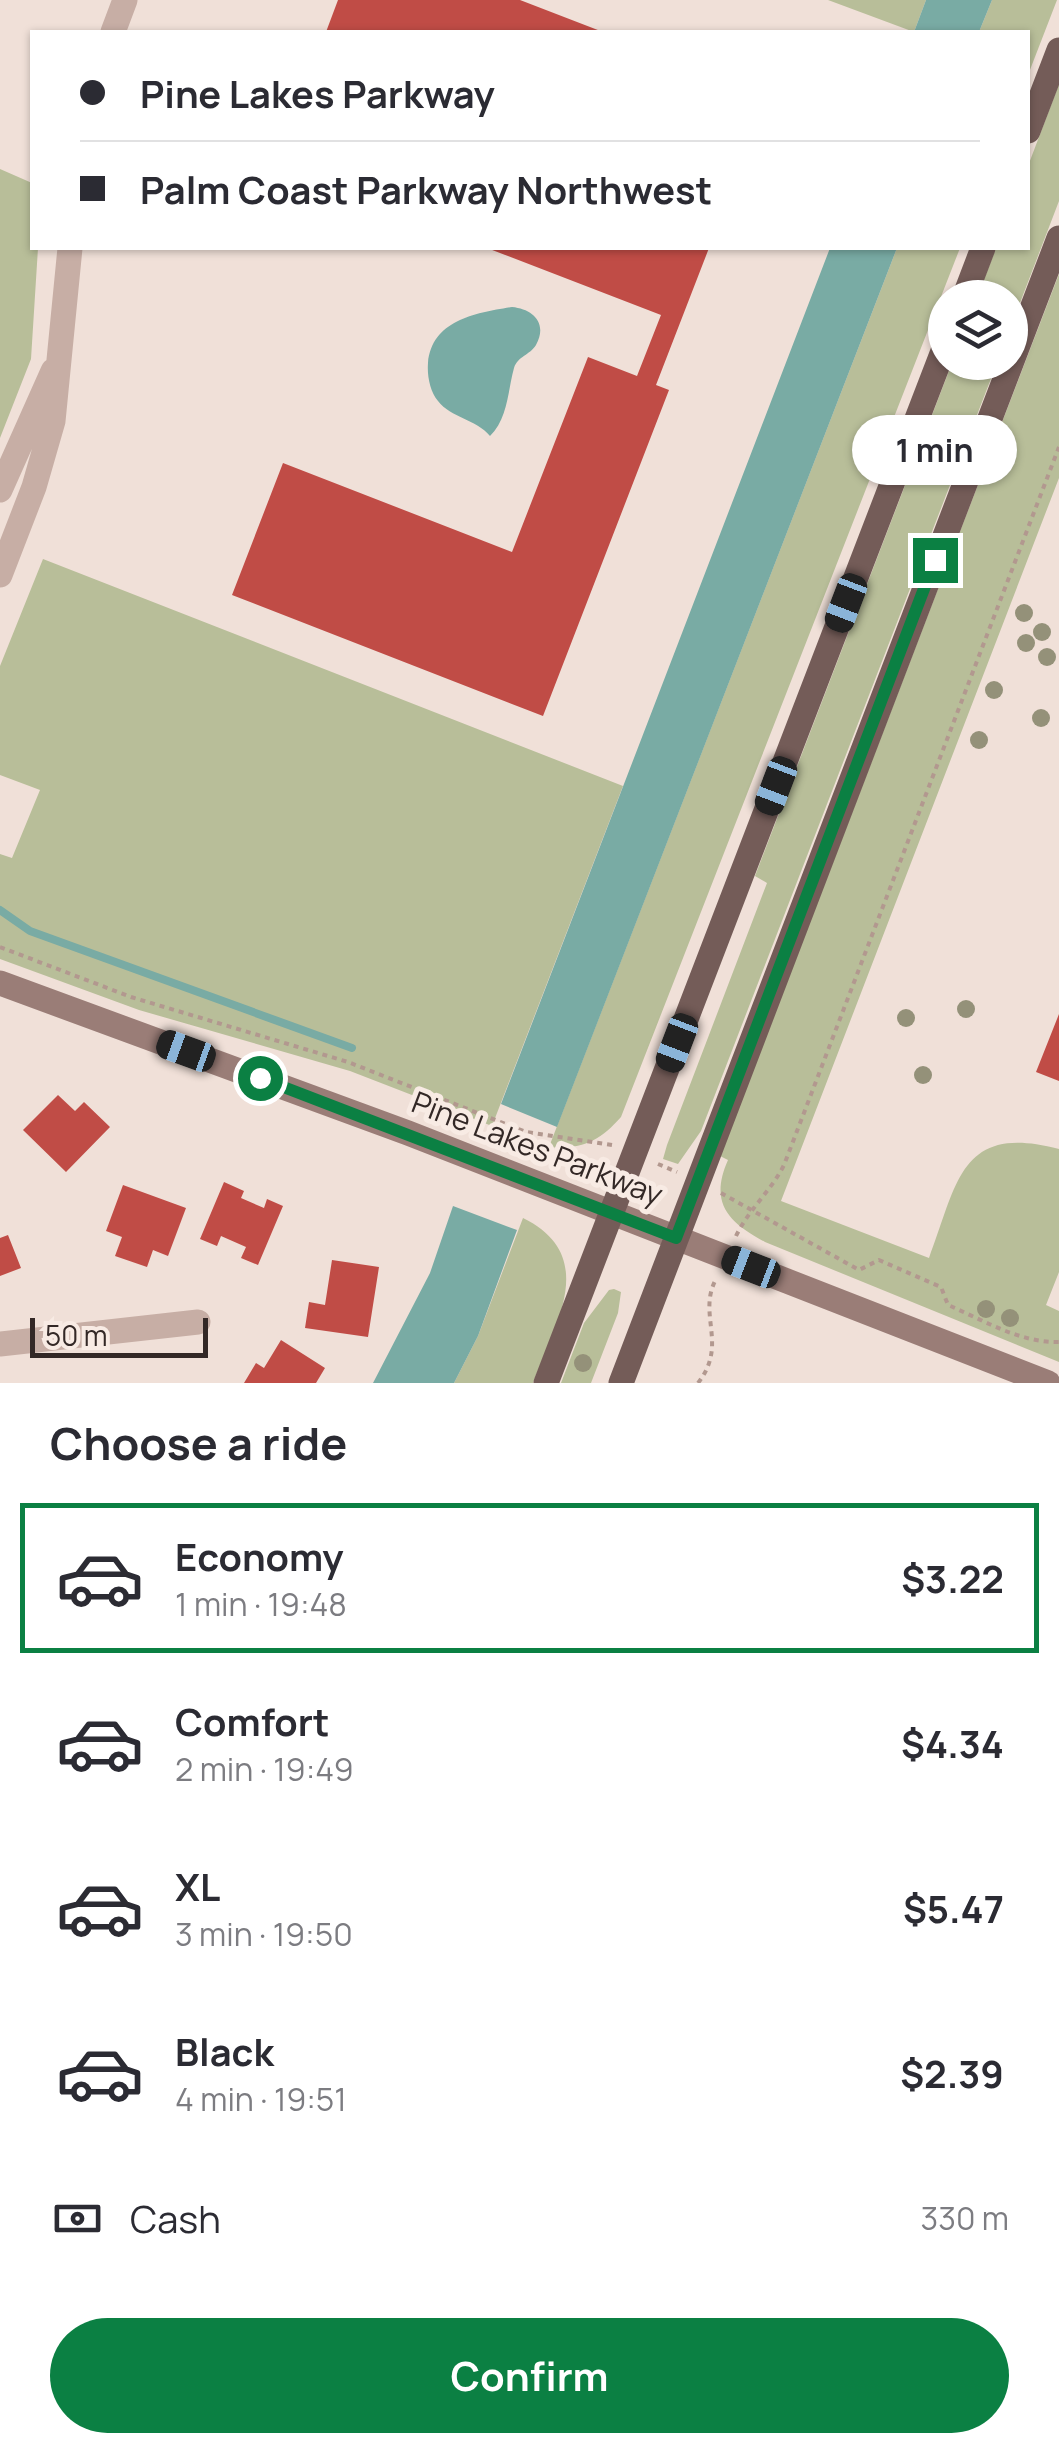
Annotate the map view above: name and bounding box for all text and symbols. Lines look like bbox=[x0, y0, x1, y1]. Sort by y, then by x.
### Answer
text: Pine Lakes Parkway bbox=[140, 67, 495, 119]
text: Palm Coast Parkway Northwest bbox=[140, 163, 712, 215]
map controls bbox=[928, 280, 1028, 380]
button: layers bbox=[928, 280, 1028, 380]
callout: 1 min bbox=[852, 415, 1018, 485]
text: 1 min bbox=[895, 428, 974, 472]
route end bbox=[913, 538, 958, 583]
car bbox=[821, 570, 871, 636]
car bbox=[751, 753, 801, 819]
car bbox=[652, 1010, 702, 1076]
car bbox=[153, 1027, 219, 1075]
route start bbox=[238, 1056, 283, 1101]
street label: Pine Lakes Parkway bbox=[406, 1081, 669, 1214]
car bbox=[718, 1242, 784, 1292]
scale bar bbox=[30, 1313, 208, 1358]
text: 50 m bbox=[45, 1316, 108, 1354]
text: Choose a ride bbox=[50, 1412, 347, 1474]
text: Economy bbox=[175, 1530, 344, 1582]
icon: car bbox=[55, 1533, 145, 1623]
text: $3.22 bbox=[901, 1552, 1004, 1604]
text: 1 min · 19:48 bbox=[175, 1582, 347, 1626]
text: Comfort bbox=[175, 1695, 329, 1747]
icon: car bbox=[55, 1698, 145, 1788]
text: $4.34 bbox=[901, 1717, 1004, 1769]
text: 2 min · 19:49 bbox=[175, 1747, 354, 1791]
text: XL bbox=[175, 1860, 220, 1912]
icon: car bbox=[55, 1863, 145, 1953]
text: $5.47 bbox=[903, 1882, 1004, 1934]
text: 3 min · 19:50 bbox=[175, 1912, 353, 1956]
text: Black bbox=[175, 2025, 274, 2077]
icon: car bbox=[55, 2028, 145, 2118]
text: $2.39 bbox=[900, 2047, 1004, 2099]
text: 4 min · 19:51 bbox=[175, 2077, 347, 2121]
icon: cash bbox=[50, 2191, 105, 2246]
text: Cash bbox=[130, 2192, 221, 2244]
text: 330 m bbox=[921, 2196, 1009, 2240]
button: Confirm bbox=[50, 2318, 1009, 2433]

